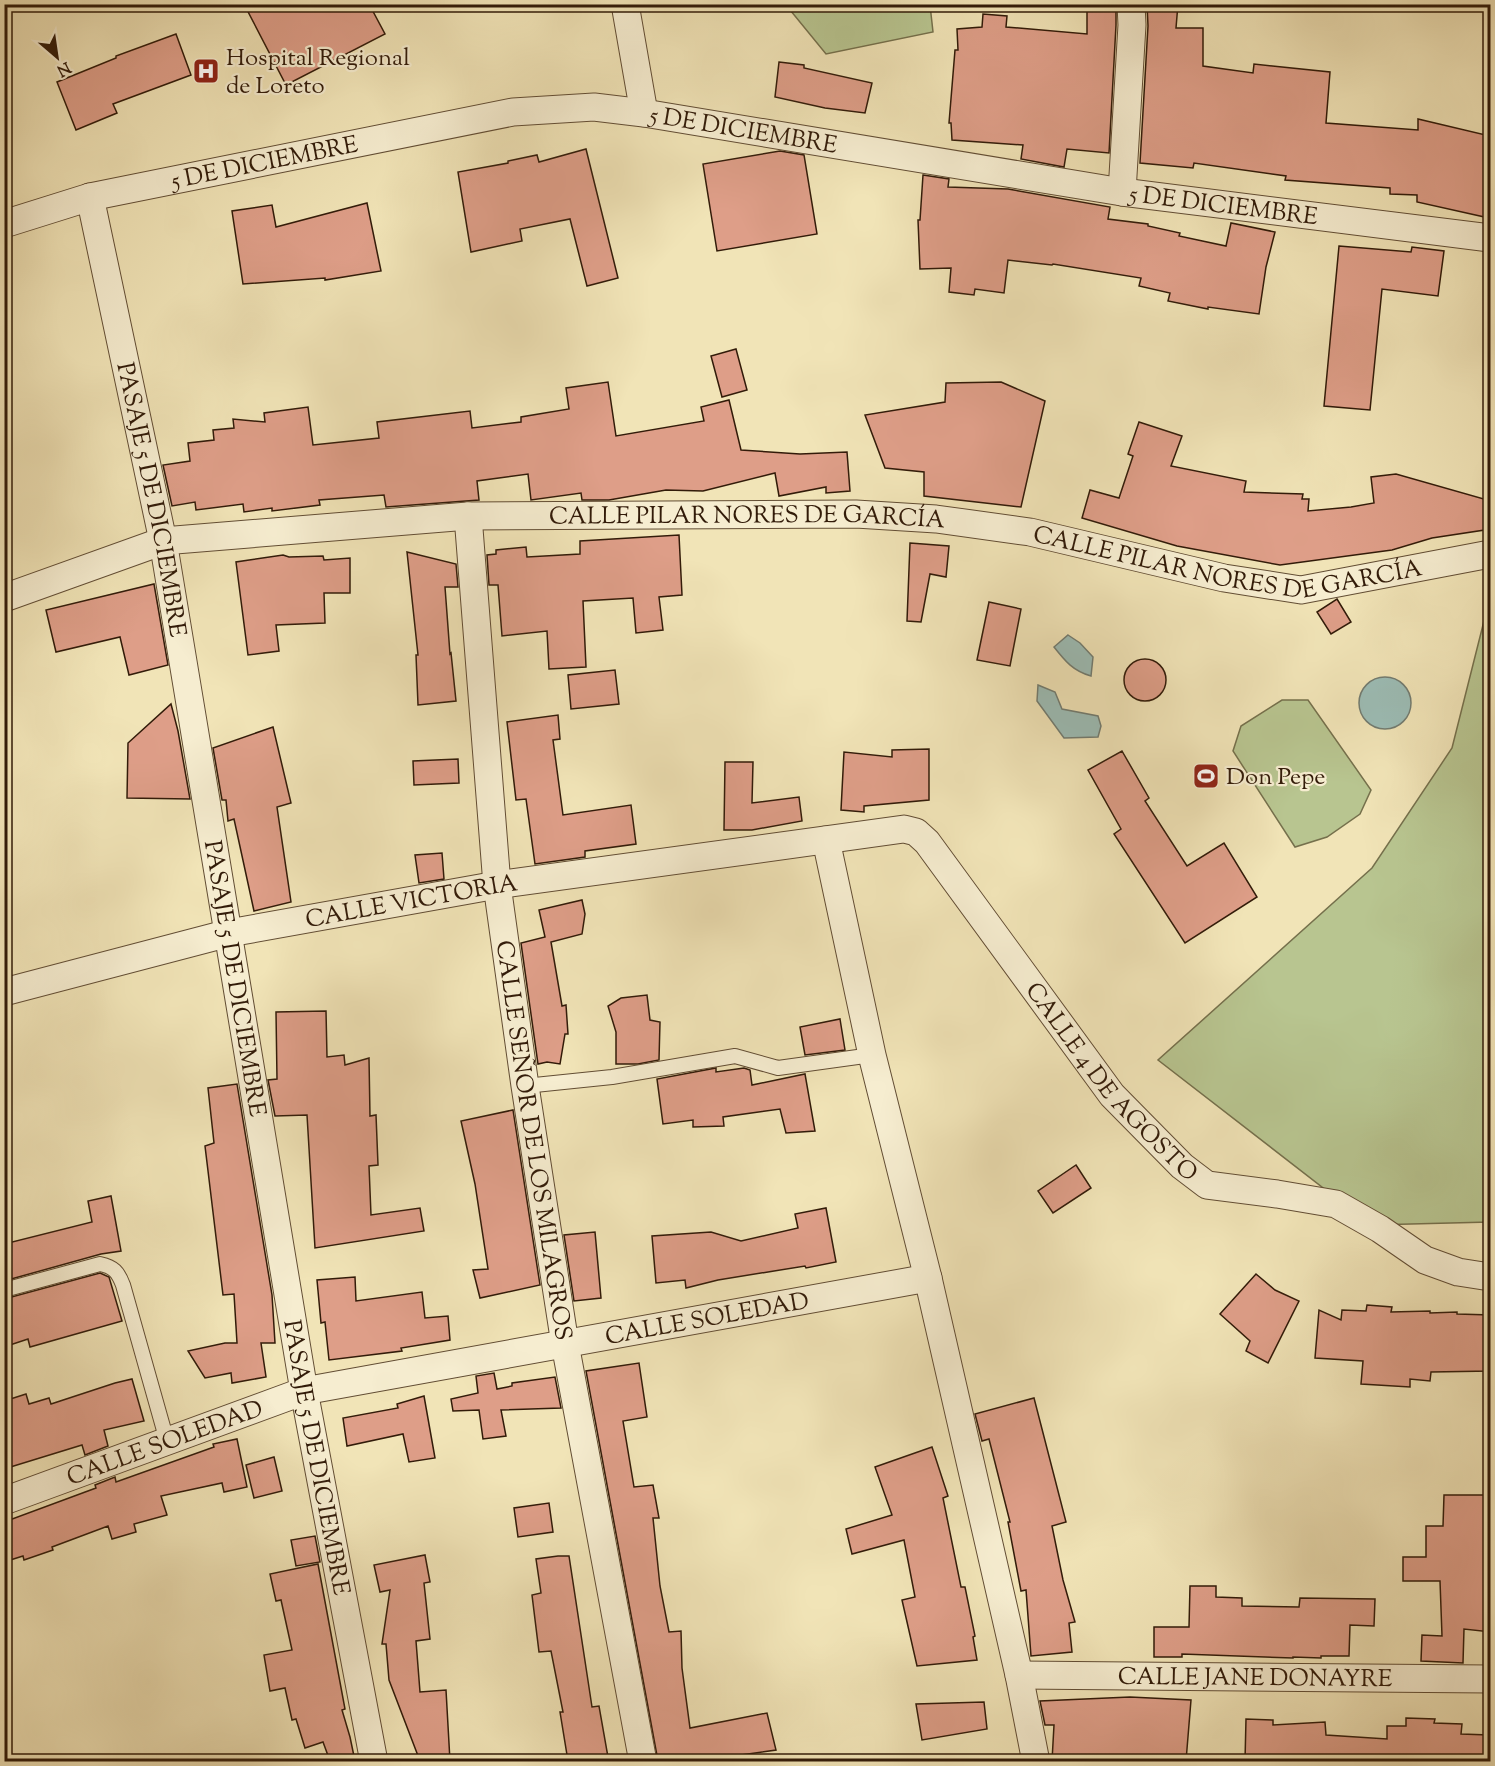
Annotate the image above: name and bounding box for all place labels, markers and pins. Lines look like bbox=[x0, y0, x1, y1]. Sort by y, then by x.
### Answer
place label: Hospital Regional de Loreto bbox=[226, 42, 410, 104]
hospital icon: Hospital Regional de Loreto bbox=[191, 56, 221, 86]
sports icon: Don Pepe bbox=[1191, 761, 1221, 791]
place label: Don Pepe bbox=[1226, 761, 1325, 795]

